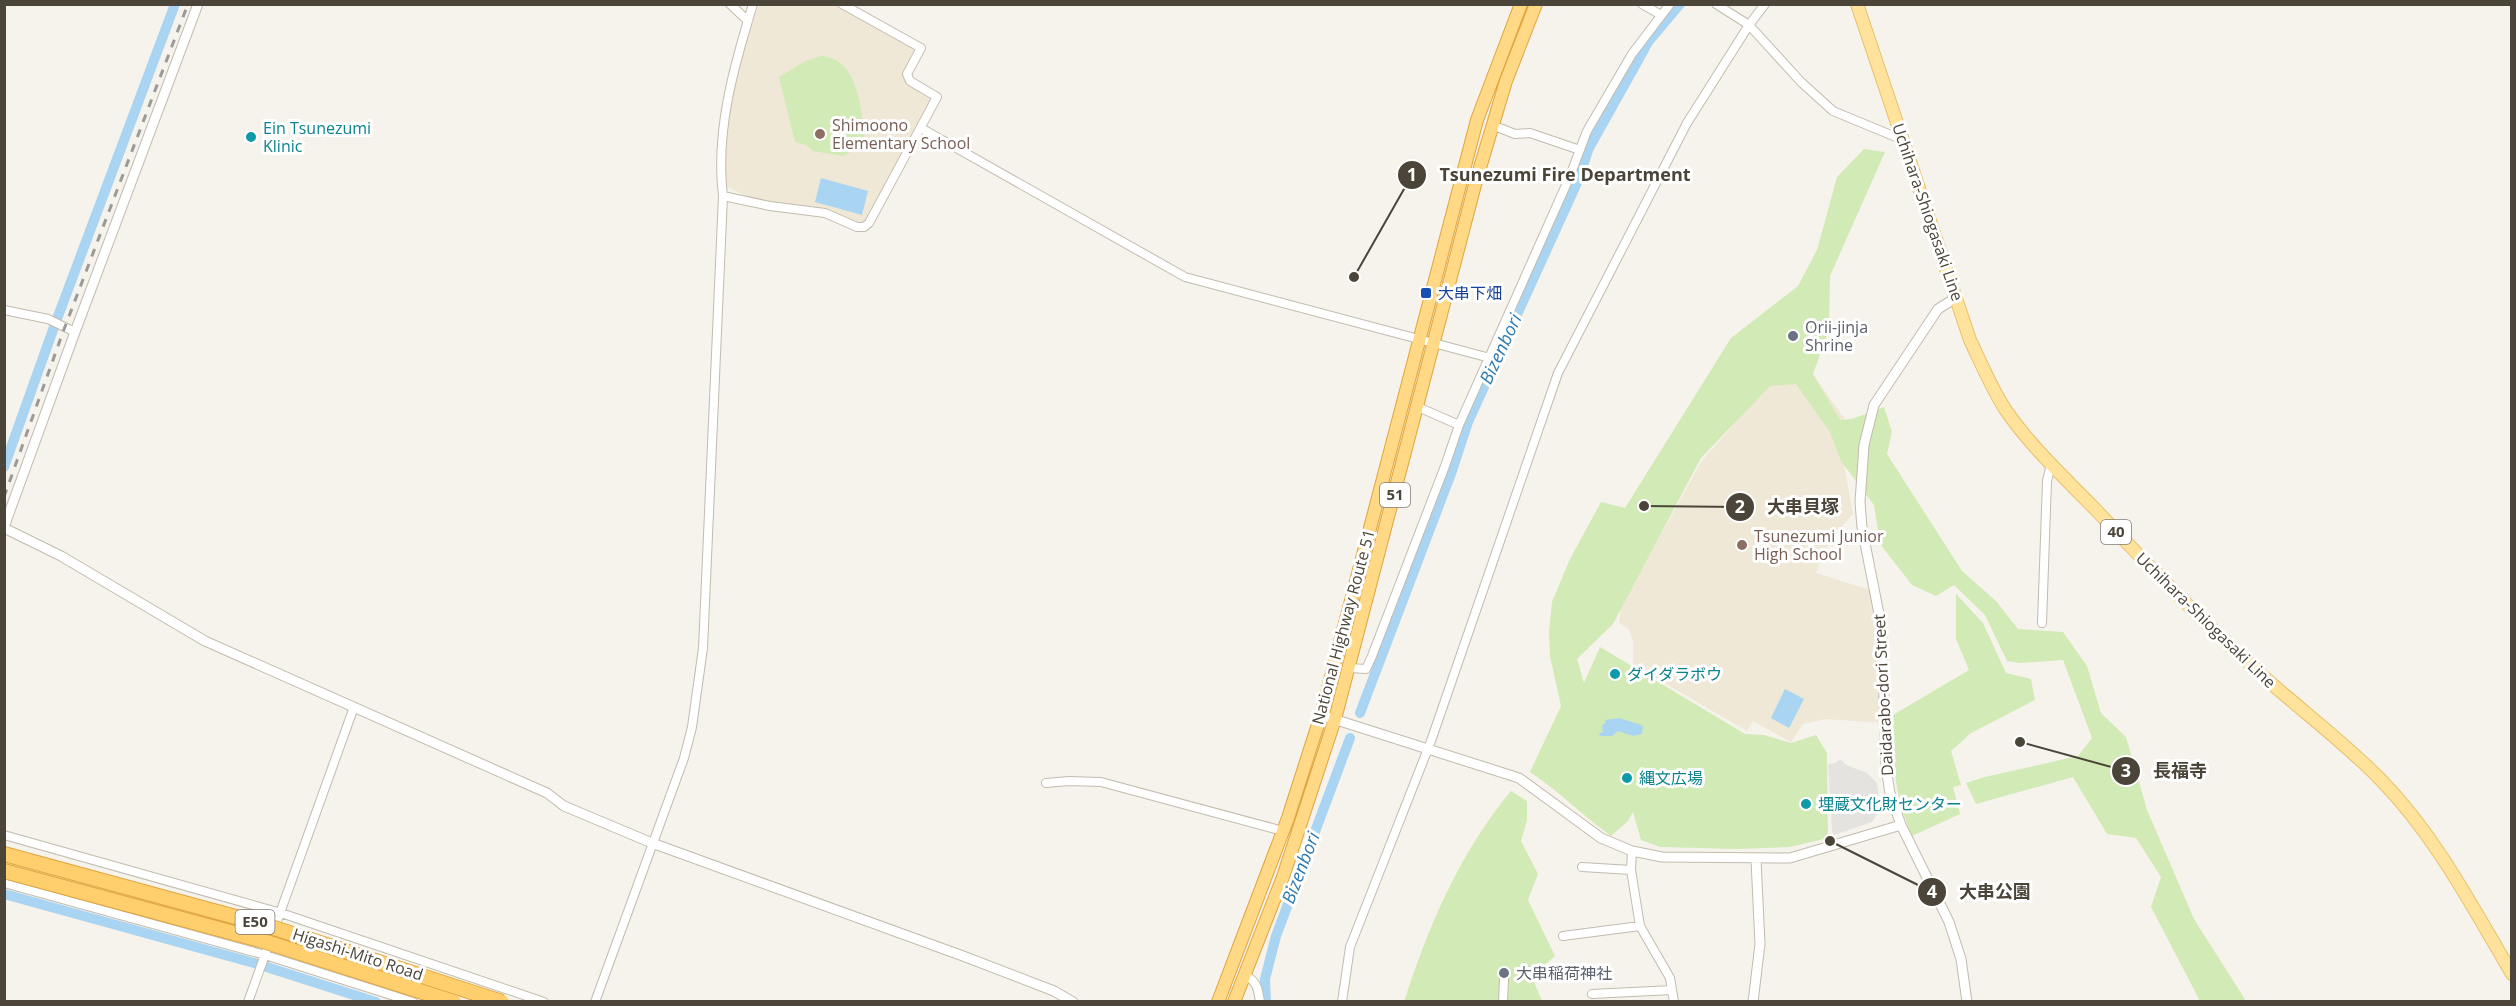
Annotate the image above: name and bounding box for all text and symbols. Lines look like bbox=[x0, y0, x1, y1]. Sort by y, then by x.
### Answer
place label: Shimoono Elementary School bbox=[832, 114, 970, 154]
place label: Ein Tsunezumi Klinic bbox=[263, 117, 371, 157]
street label: Uchihara-Shiogasaki Line bbox=[1887, 120, 1969, 304]
marker: Shimoono Elementary School bbox=[813, 127, 827, 141]
marker: Ein Tsunezumi Klinic bbox=[244, 130, 258, 144]
callout: Tsunezumi Fire Department bbox=[1397, 157, 1703, 193]
text: 1 bbox=[1407, 162, 1417, 186]
text: Tsunezumi Fire Department bbox=[1439, 162, 1691, 186]
place label: 大串下畑 bbox=[1438, 282, 1502, 304]
marker: 大串下畑 bbox=[1419, 286, 1433, 300]
water label: Bizenbori bbox=[1473, 309, 1527, 388]
place label: Orii-jinja Shrine bbox=[1805, 316, 1868, 356]
marker: Orii-jinja Shrine bbox=[1786, 329, 1800, 343]
road number: 51 bbox=[1380, 483, 1410, 507]
callout: 大串貝塚 bbox=[1725, 489, 1851, 525]
text: 2 bbox=[1735, 494, 1745, 518]
text: 大串貝塚 bbox=[1767, 494, 1839, 518]
road number: 40 bbox=[2101, 520, 2131, 544]
place label: Tsunezumi Junior High School bbox=[1754, 525, 1884, 565]
street label: National Highway Route 51 bbox=[1306, 527, 1380, 727]
marker: Tsunezumi Junior High School bbox=[1735, 538, 1749, 552]
street label: Uchihara-Shiogasaki Line bbox=[2131, 547, 2281, 693]
street label: Daidarabo-dori Street bbox=[1868, 613, 1898, 776]
place label: ダイダラボウ bbox=[1627, 663, 1722, 685]
marker: ダイダラボウ bbox=[1608, 667, 1622, 681]
callout: 長福寺 bbox=[2111, 753, 2219, 789]
text: 3 bbox=[2121, 758, 2131, 782]
text: 長福寺 bbox=[2153, 758, 2207, 782]
place label: 縄文広場 bbox=[1639, 767, 1703, 789]
marker: 縄文広場 bbox=[1620, 771, 1634, 785]
place label: 埋蔵文化財センター bbox=[1818, 793, 1962, 815]
marker: 埋蔵文化財センター bbox=[1799, 797, 1813, 811]
water label: Bizenbori bbox=[1275, 828, 1325, 907]
callout: 大串公園 bbox=[1917, 874, 2043, 910]
text: 4 bbox=[1927, 879, 1937, 903]
text: 大串公園 bbox=[1959, 879, 2031, 903]
road number: E50 bbox=[236, 910, 274, 934]
street label: Higashi-Mito Road bbox=[290, 923, 426, 985]
place label: 大串稲荷神社 bbox=[1516, 962, 1612, 984]
marker: 大串稲荷神社 bbox=[1497, 966, 1511, 980]

